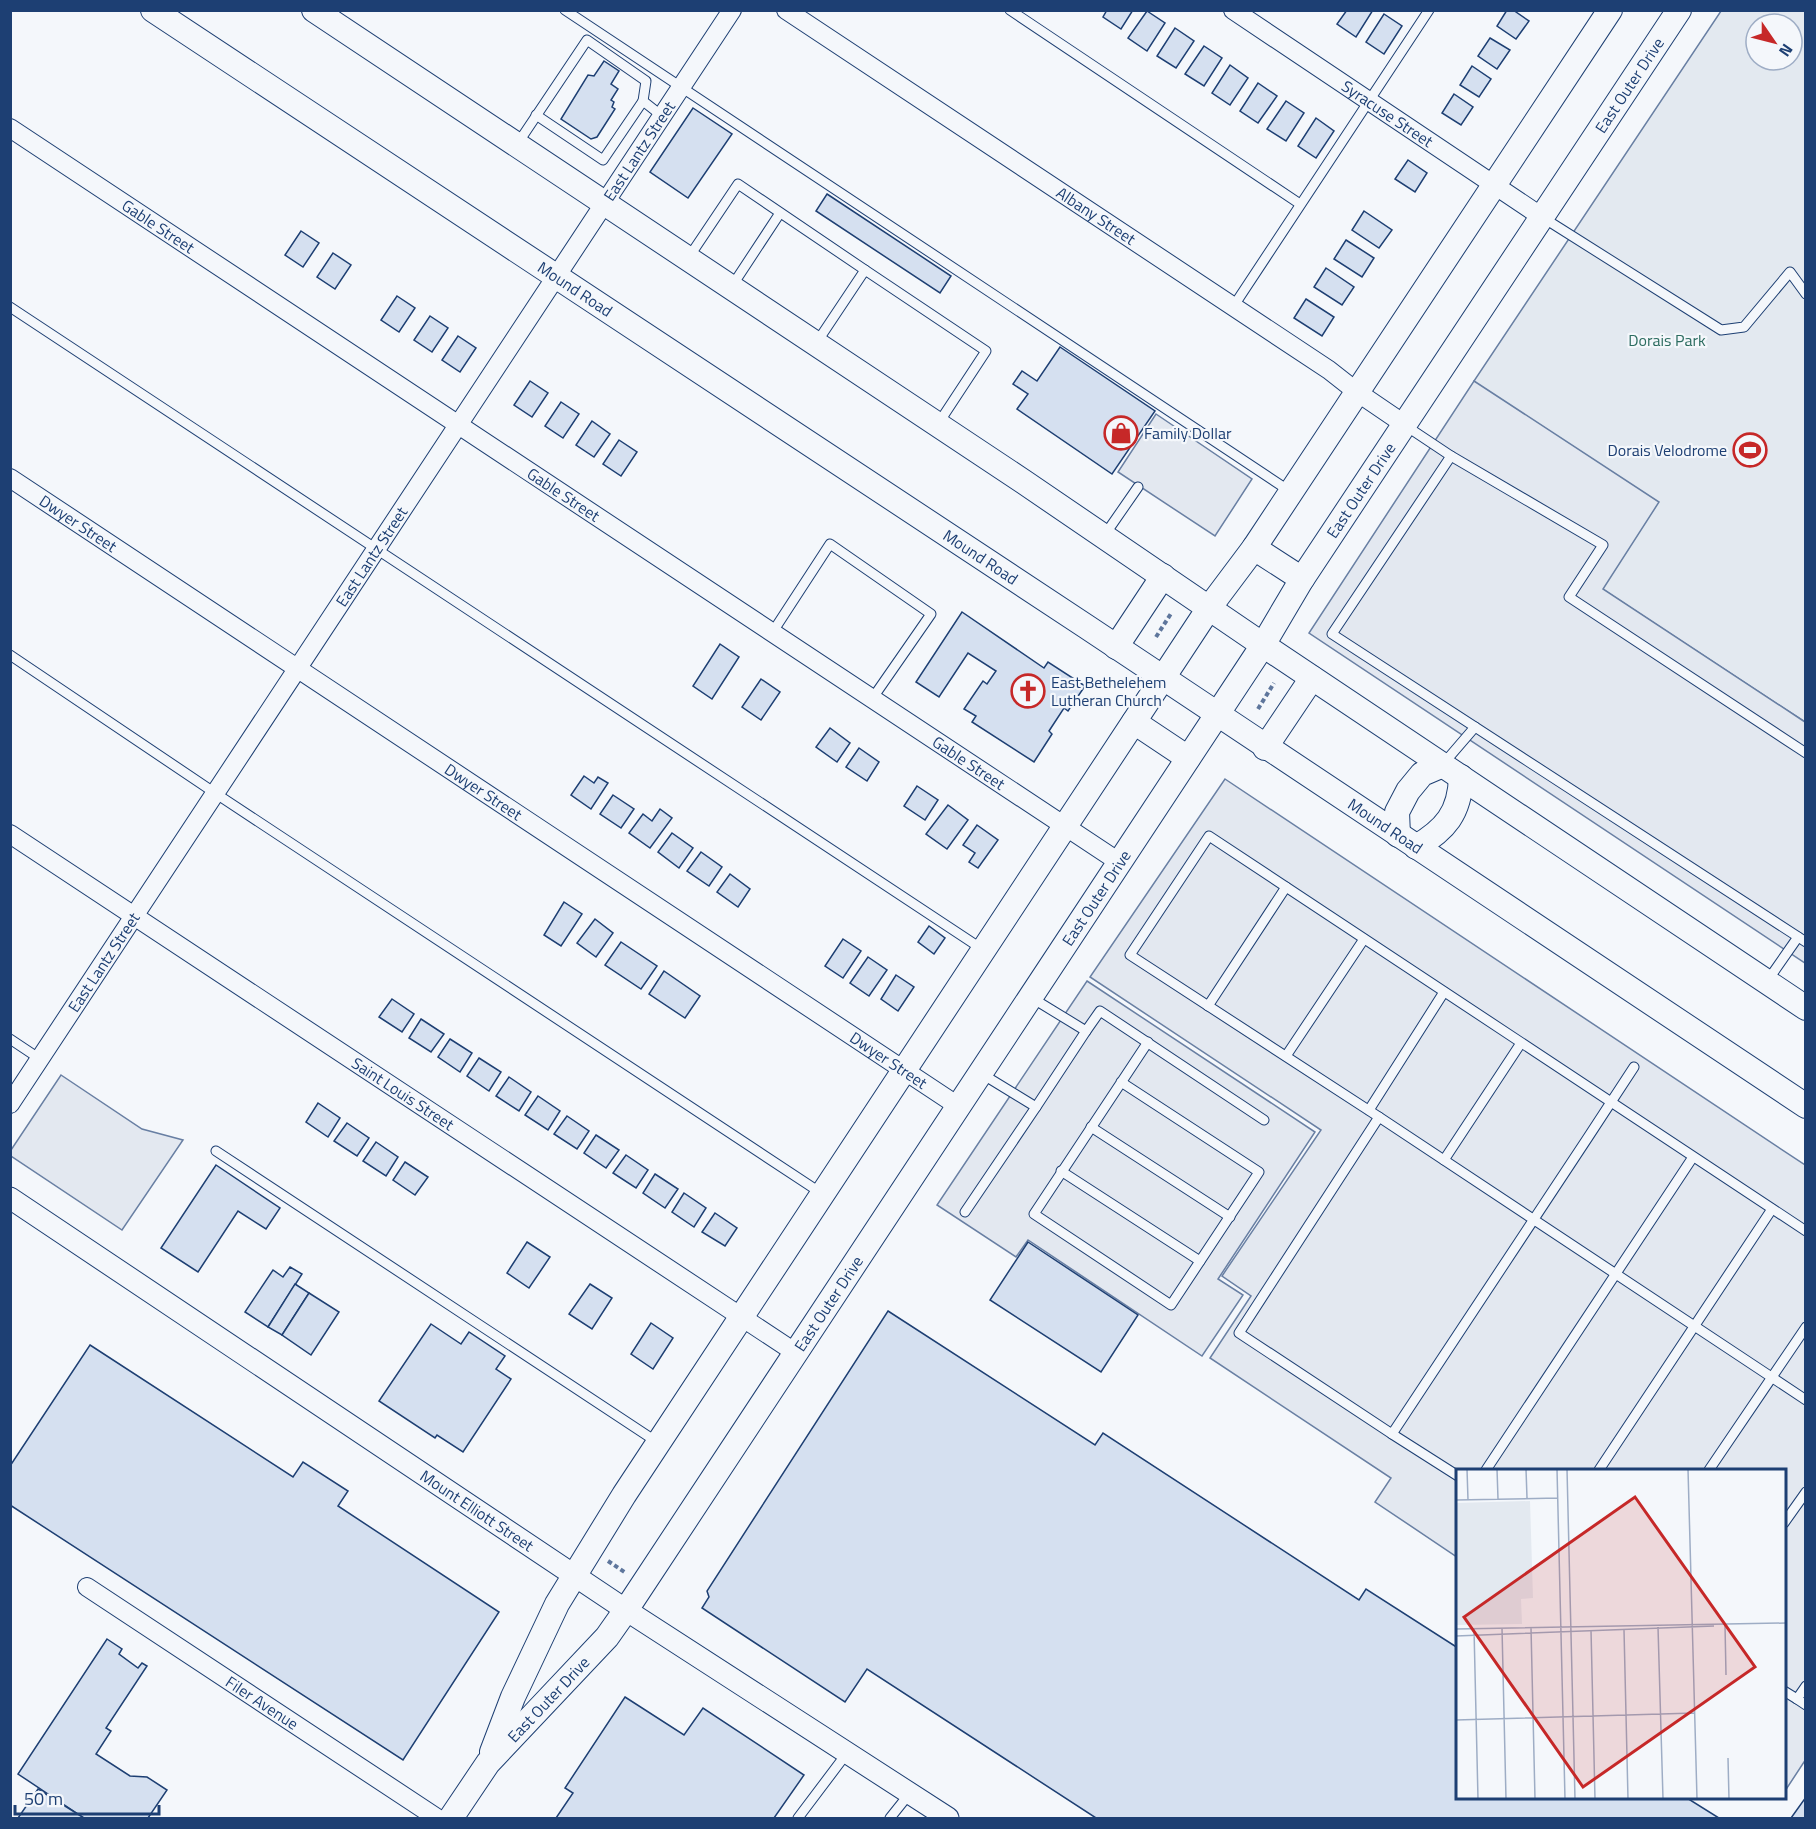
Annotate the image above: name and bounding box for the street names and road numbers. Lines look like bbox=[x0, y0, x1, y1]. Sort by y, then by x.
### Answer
street label: East Outer Drive bbox=[1589, 32, 1670, 138]
street label: Syracuse Street bbox=[1337, 74, 1438, 153]
street label: East Lantz Street bbox=[597, 96, 681, 206]
street label: Albany Street bbox=[1052, 180, 1141, 251]
street label: Gable Street bbox=[117, 193, 200, 259]
street label: Mound Road bbox=[533, 255, 618, 323]
street label: East Outer Drive bbox=[1320, 438, 1401, 543]
street label: Gable Street bbox=[522, 462, 605, 528]
street label: Dwyer Street bbox=[35, 489, 122, 558]
street label: East Lantz Street bbox=[330, 501, 413, 611]
street label: Mound Road bbox=[938, 523, 1023, 590]
street label: Gable Street bbox=[928, 730, 1011, 796]
street label: Dwyer Street bbox=[440, 757, 527, 826]
street label: Mound Road bbox=[1343, 792, 1428, 860]
street label: East Outer Drive bbox=[1056, 845, 1137, 950]
street label: East Lantz Street bbox=[62, 907, 146, 1017]
street label: Dwyer Street bbox=[845, 1026, 933, 1095]
street label: Saint Louis Street bbox=[347, 1051, 459, 1136]
street label: East Outer Drive bbox=[788, 1251, 869, 1356]
street label: Mount Elliott Street bbox=[415, 1464, 539, 1557]
street label: East Outer Drive bbox=[502, 1651, 595, 1748]
street label: Filer Avenue bbox=[221, 1670, 303, 1736]

